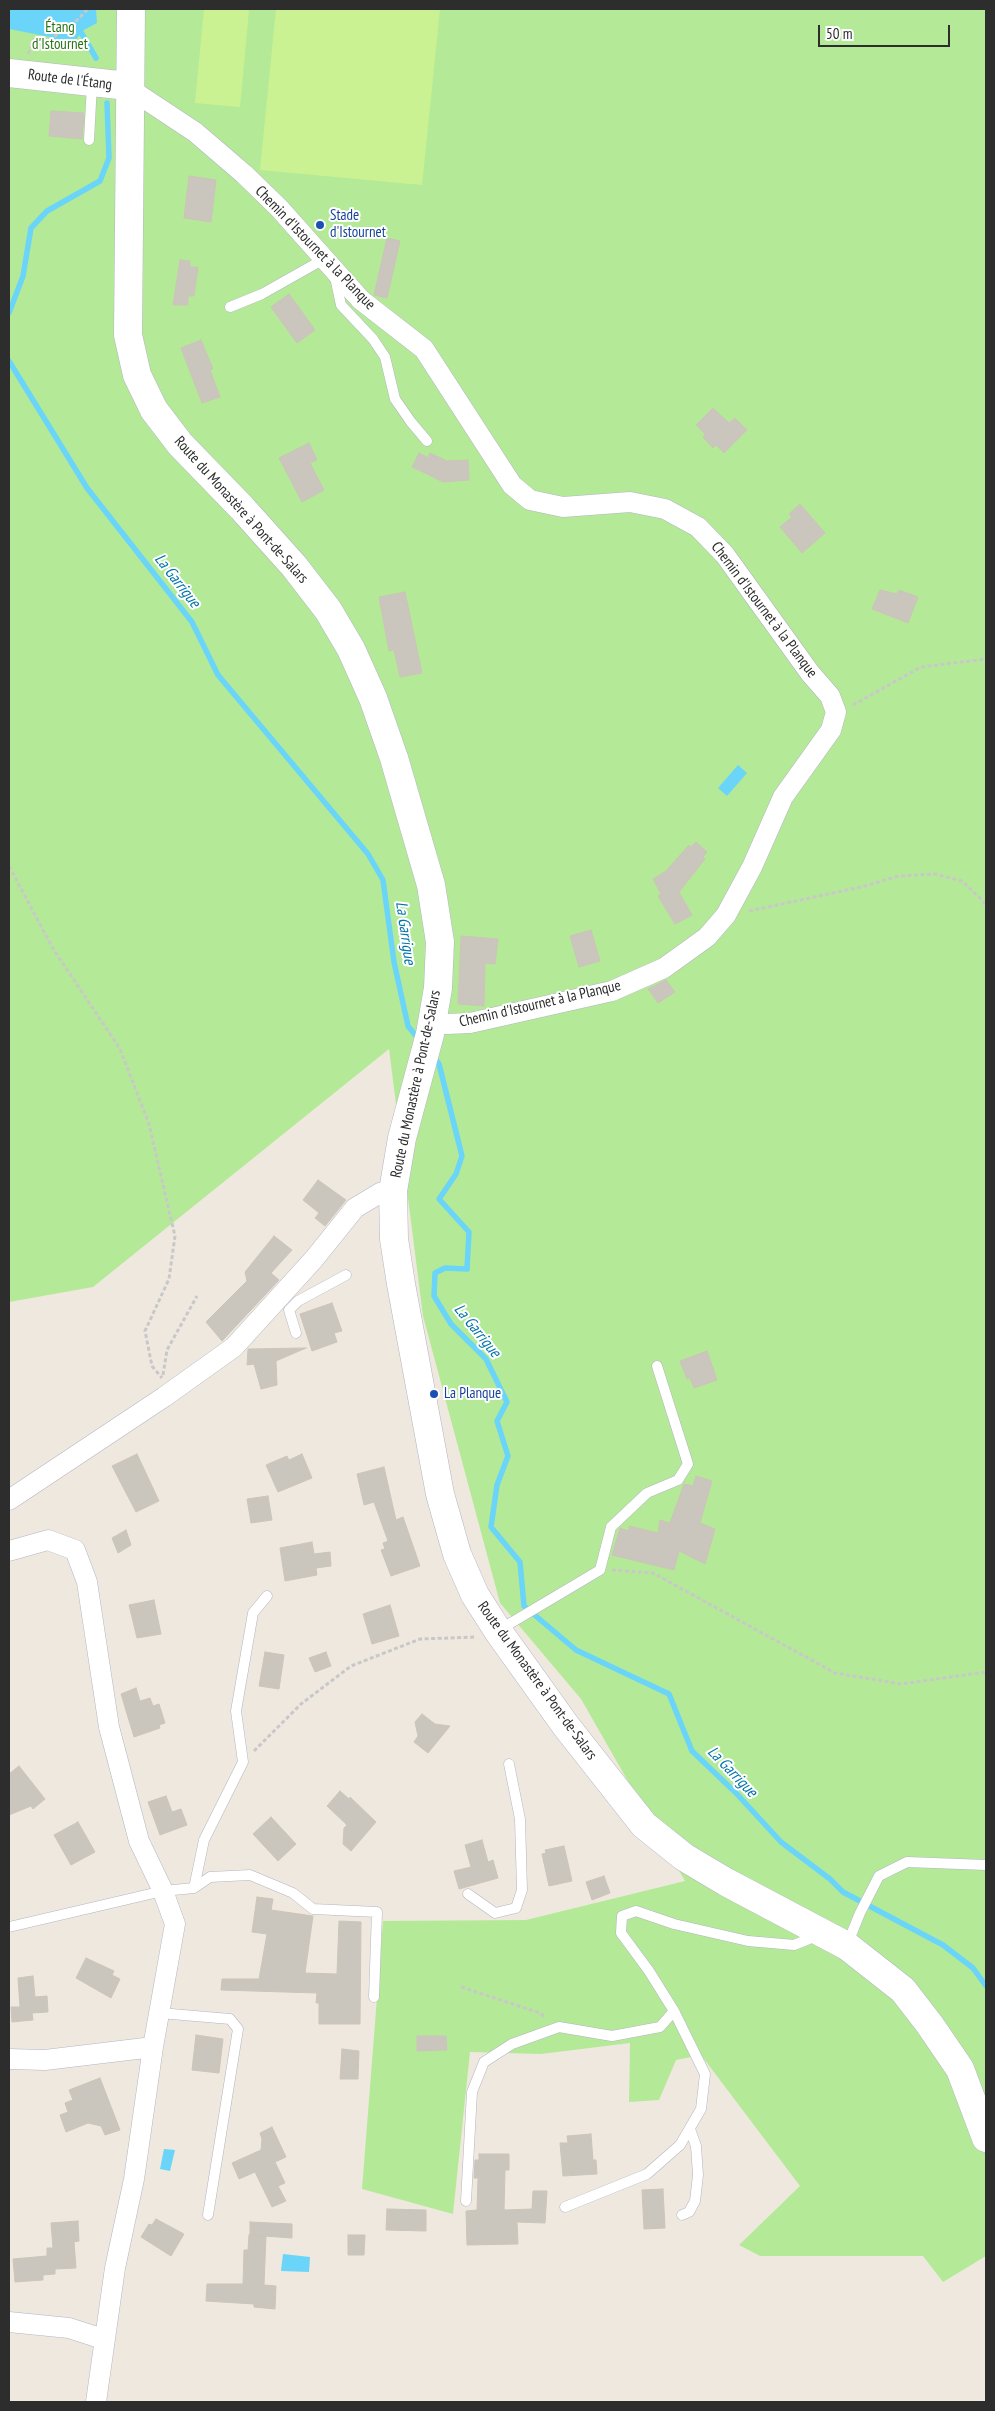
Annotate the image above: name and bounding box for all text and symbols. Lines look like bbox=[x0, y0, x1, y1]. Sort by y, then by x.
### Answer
scale bar bbox=[820, 15, 952, 47]
park label: Étang d'Istournet bbox=[32, 19, 88, 54]
text: 50 m bbox=[826, 24, 852, 43]
street label: Route de l'Étang bbox=[27, 66, 113, 94]
street label: Chemin d'Istournet à la Planque bbox=[251, 182, 379, 314]
place label: Stade d'Istournet bbox=[330, 207, 386, 242]
marker: Stade d'Istournet bbox=[314, 219, 326, 231]
street label: Route du Monastère à Pont-de-Salars bbox=[170, 433, 312, 587]
street label: Chemin d'Istournet à la Planque bbox=[707, 539, 821, 681]
water label: La Garrigue bbox=[150, 550, 204, 612]
water label: La Garrigue bbox=[391, 900, 419, 966]
street label: Chemin d'Istournet à la Planque bbox=[457, 977, 623, 1031]
street label: Route du Monastère à Pont-de-Salars bbox=[387, 989, 445, 1179]
water label: La Garrigue bbox=[450, 1300, 504, 1362]
place label: La Planque bbox=[444, 1385, 501, 1403]
marker: La Planque bbox=[428, 1388, 440, 1400]
street label: Route du Monastère à Pont-de-Salars bbox=[473, 1598, 601, 1764]
water label: La Garrigue bbox=[703, 1743, 761, 1801]

